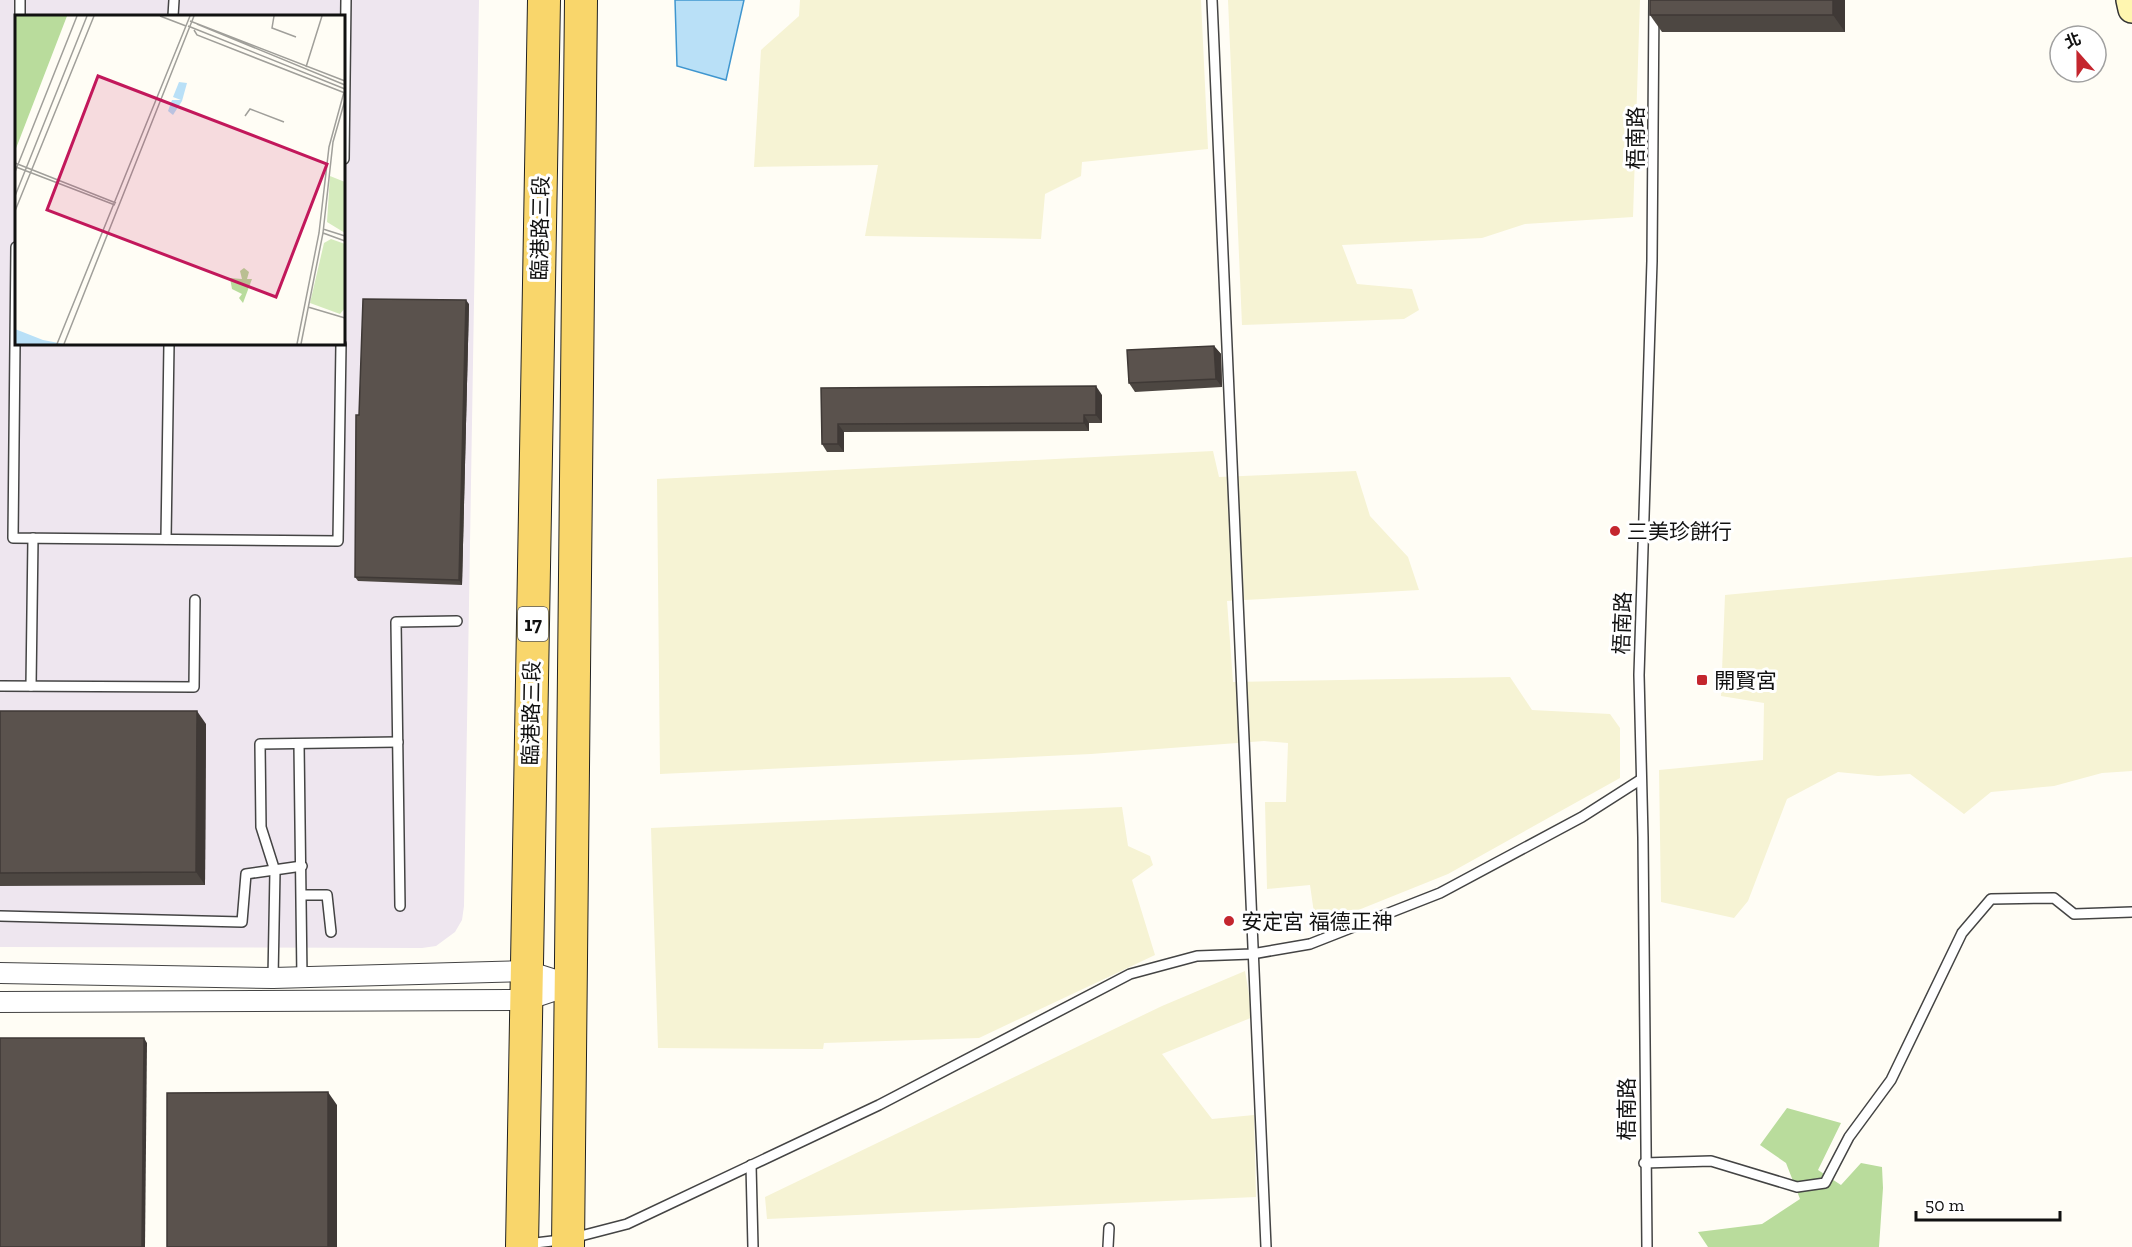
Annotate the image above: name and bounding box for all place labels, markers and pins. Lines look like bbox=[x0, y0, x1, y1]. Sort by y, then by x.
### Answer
place label: 三美珍餅行 bbox=[1627, 519, 1732, 544]
marker: 三美珍餅行 bbox=[1608, 524, 1622, 538]
place label: 開賢宮 bbox=[1714, 668, 1777, 693]
marker: 開賢宮 bbox=[1695, 673, 1709, 687]
place label: 安定宮 福德正神 bbox=[1241, 909, 1393, 934]
marker: 安定宮 福德正神 bbox=[1222, 914, 1236, 928]

